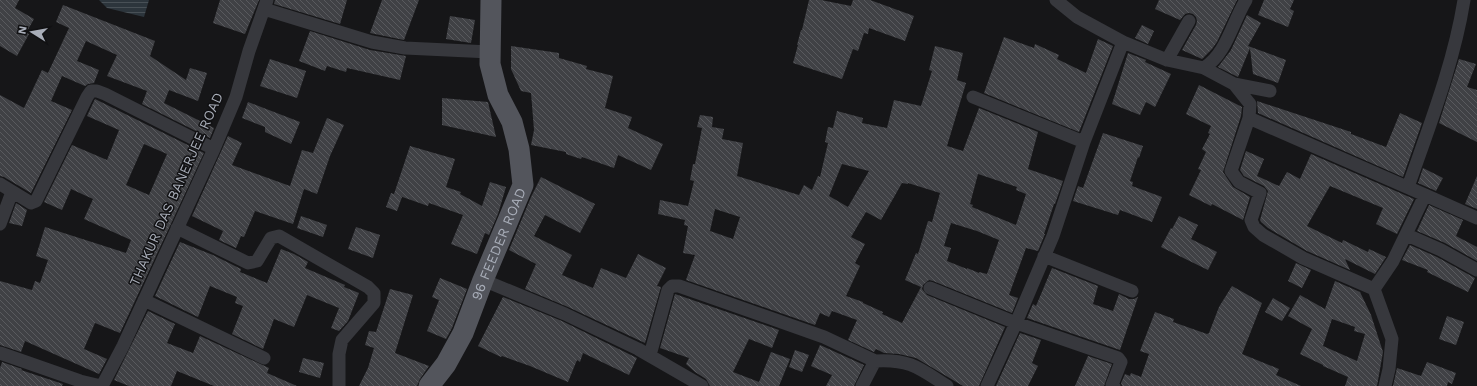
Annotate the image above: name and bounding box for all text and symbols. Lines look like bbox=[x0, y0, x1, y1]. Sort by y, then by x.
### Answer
north arrow bbox=[12, 12, 52, 52]
text: N bbox=[16, 25, 30, 35]
street label: THAKUR DAS BANERJEE ROAD bbox=[126, 90, 226, 288]
street label: 96 FEEDER ROAD bbox=[468, 185, 529, 302]

